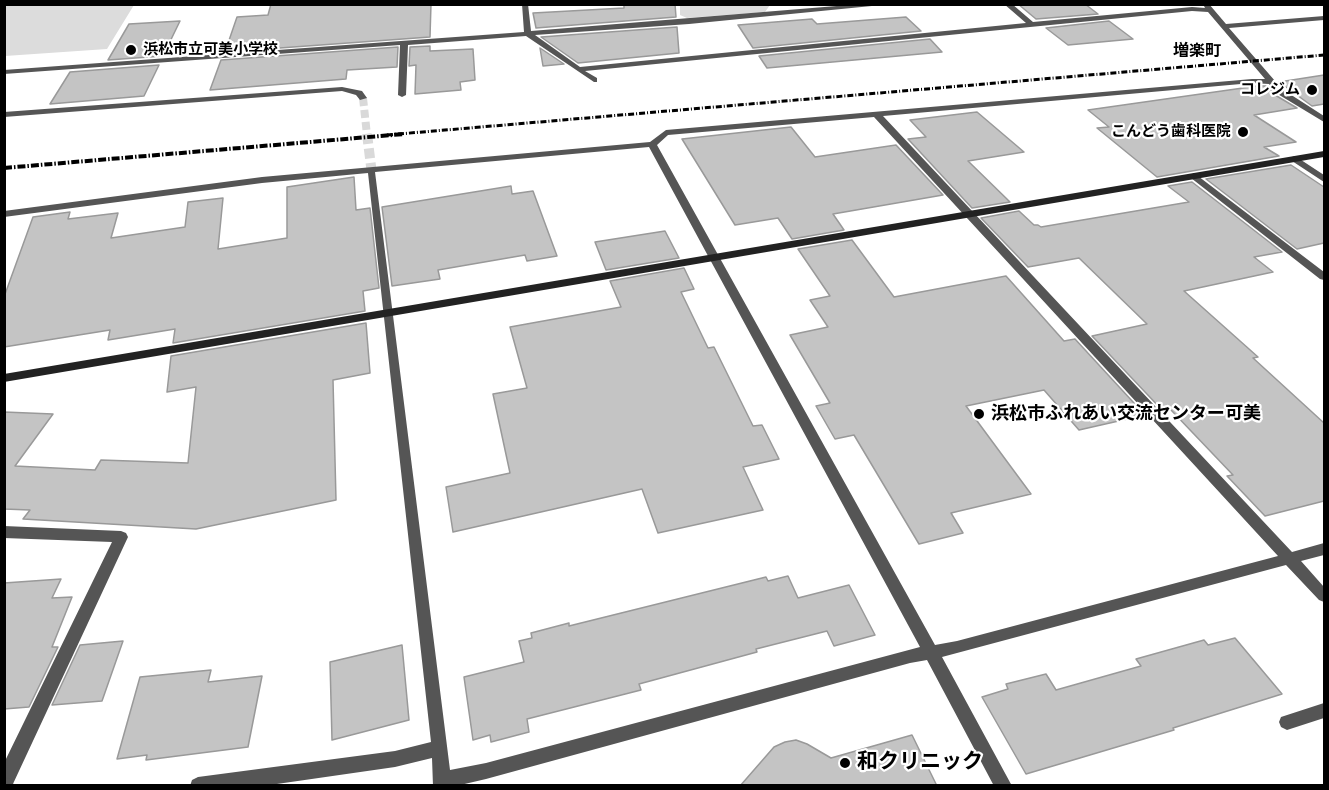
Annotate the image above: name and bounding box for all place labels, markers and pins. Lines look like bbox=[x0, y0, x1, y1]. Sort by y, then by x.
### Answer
place label: 浜松市立可美小学校 bbox=[143, 41, 278, 59]
marker: 浜松市立可美小学校 bbox=[124, 43, 138, 57]
place label: コレジム bbox=[1240, 81, 1300, 99]
marker: コレジム bbox=[1305, 83, 1319, 97]
place label: こんどう歯科医院 bbox=[1111, 123, 1231, 141]
marker: こんどう歯科医院 bbox=[1236, 125, 1250, 139]
place label: 浜松市ふれあい交流センター可美 bbox=[991, 403, 1261, 425]
marker: 浜松市ふれあい交流センター可美 bbox=[972, 407, 986, 421]
place label: 和クリニック bbox=[857, 750, 983, 776]
marker: 和クリニック bbox=[838, 756, 852, 770]

